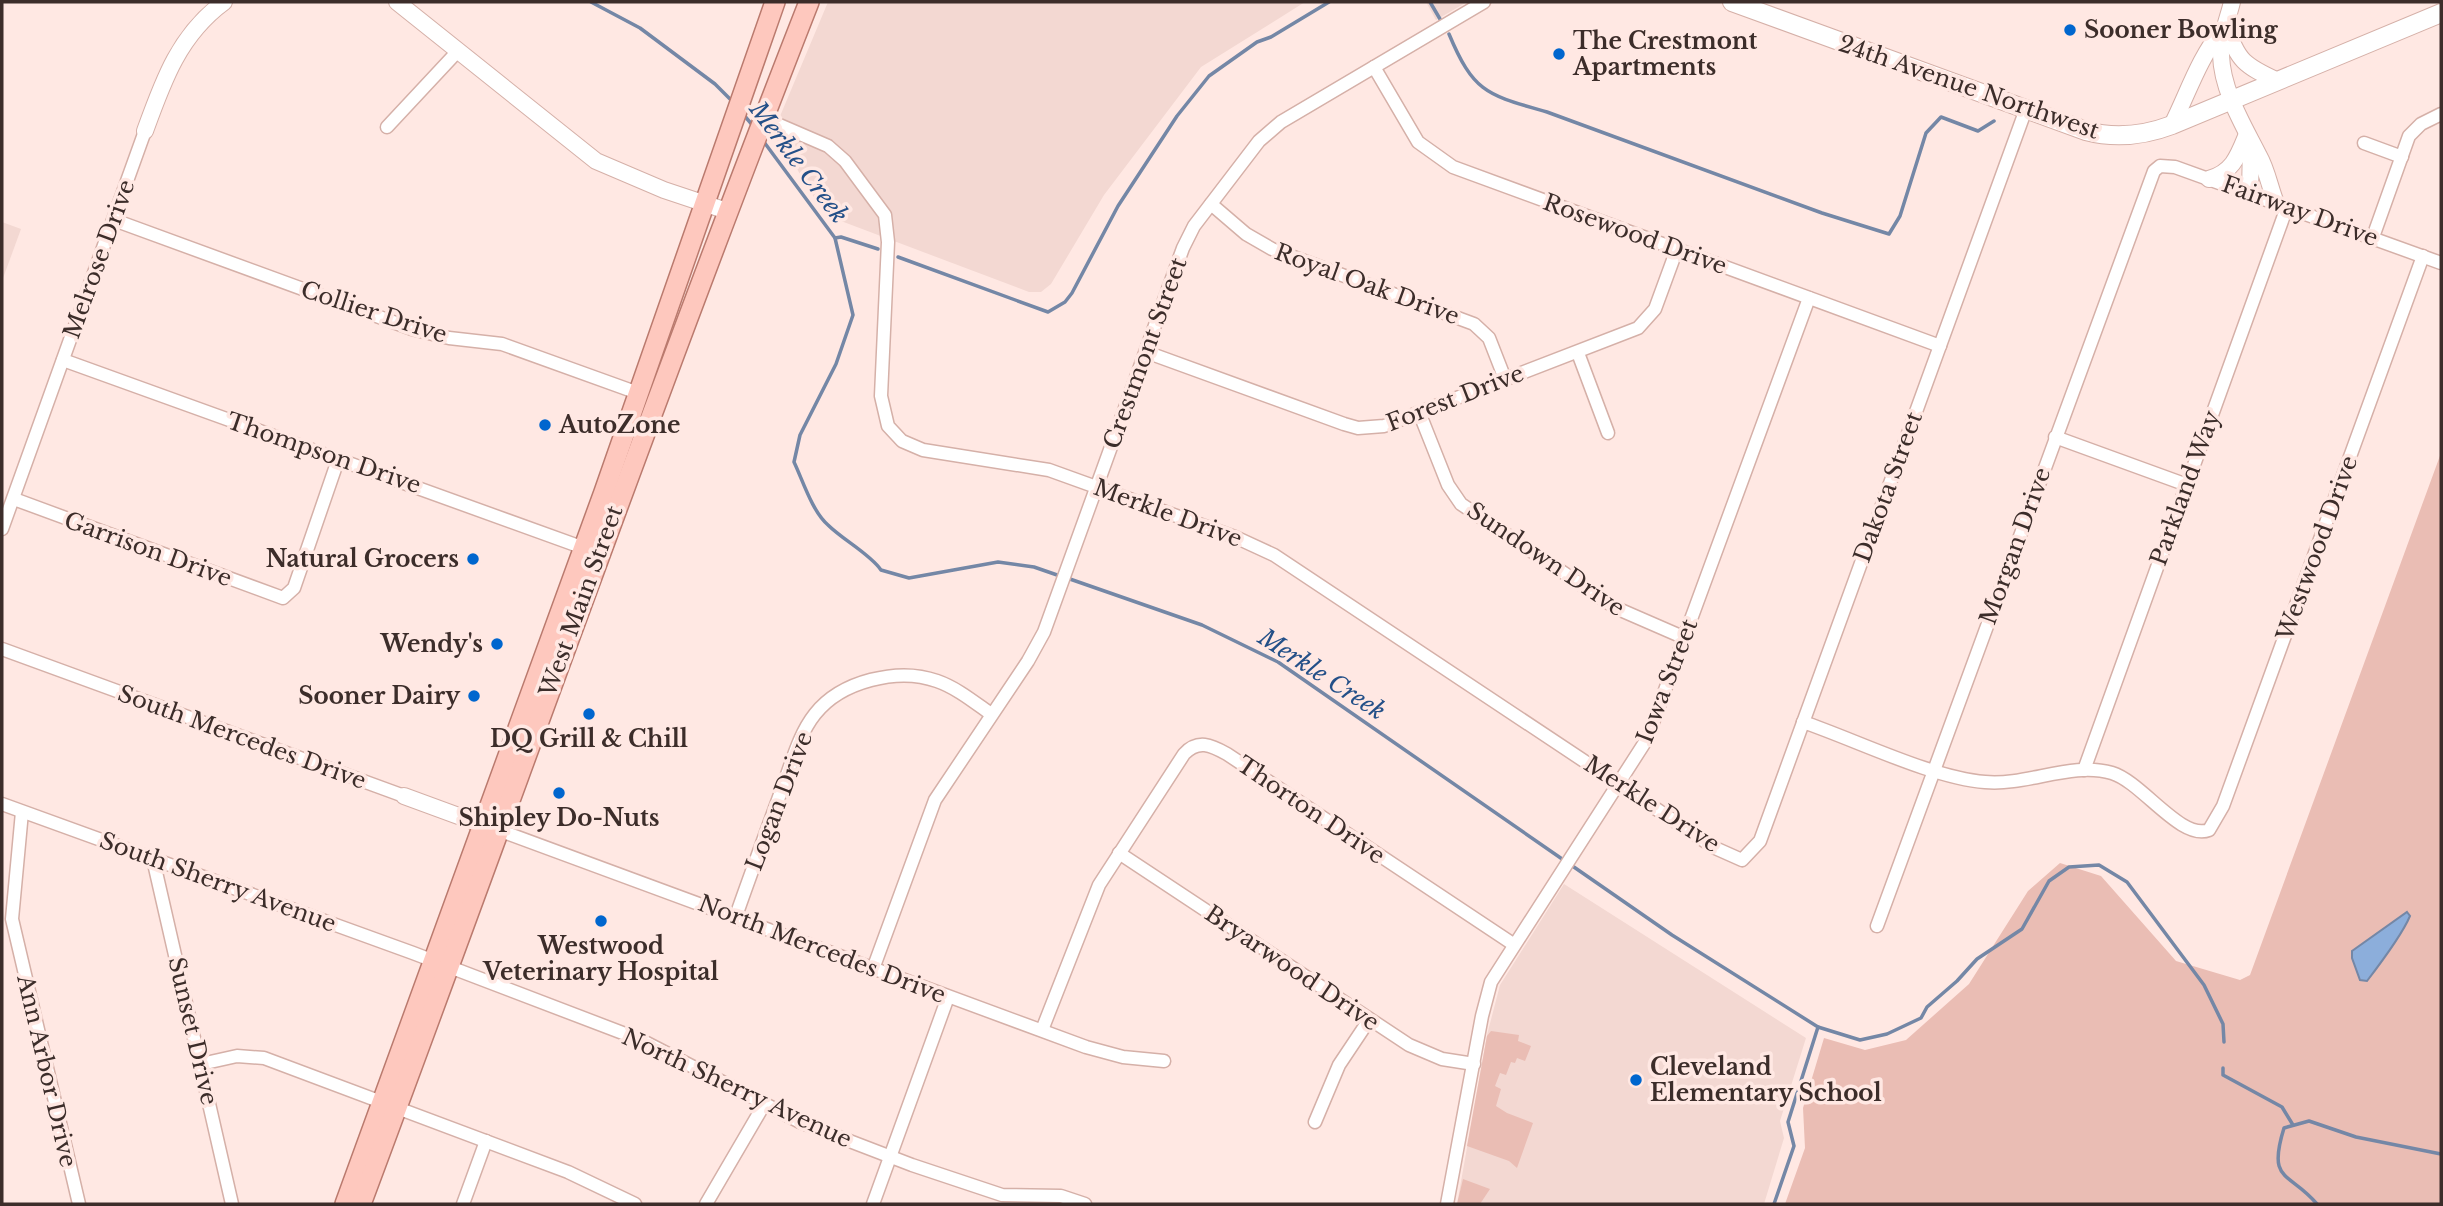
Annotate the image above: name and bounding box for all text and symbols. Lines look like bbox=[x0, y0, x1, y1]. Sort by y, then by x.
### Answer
place label: Sooner Bowling bbox=[2084, 16, 2278, 44]
marker: Sooner Bowling bbox=[2062, 22, 2078, 38]
place label: The Crestmont Apartments bbox=[1572, 27, 1758, 81]
street label: 24th Avenue Northwest bbox=[1835, 29, 2103, 145]
marker: The Crestmont Apartments bbox=[1551, 46, 1567, 62]
water label: Merkle Creek bbox=[743, 95, 854, 229]
street label: Fairway Drive bbox=[2218, 170, 2382, 252]
street label: Melrose Drive bbox=[57, 176, 141, 342]
street label: Rosewood Drive bbox=[1539, 188, 1731, 280]
street label: Royal Oak Drive bbox=[1271, 238, 1463, 330]
street label: Crestmont Street bbox=[1097, 253, 1193, 452]
street label: Collier Drive bbox=[297, 275, 451, 349]
street label: Forest Drive bbox=[1382, 359, 1528, 437]
street label: Thompson Drive bbox=[223, 407, 425, 499]
street label: Parkland Way bbox=[2144, 407, 2226, 569]
street label: Dakota Street bbox=[1848, 408, 1928, 566]
place label: AutoZone bbox=[558, 411, 681, 439]
marker: AutoZone bbox=[537, 417, 553, 433]
street label: Westwood Drive bbox=[2270, 452, 2363, 645]
street label: Morgan Drive bbox=[1974, 464, 2056, 628]
street label: Merkle Drive bbox=[1090, 473, 1246, 553]
street label: Sundown Drive bbox=[1462, 496, 1630, 622]
street label: West Main Street bbox=[533, 501, 629, 701]
street label: Garrison Drive bbox=[60, 506, 236, 592]
place label: Natural Grocers bbox=[266, 545, 459, 573]
marker: Natural Grocers bbox=[465, 551, 481, 567]
street label: Iowa Street bbox=[1630, 614, 1704, 747]
water label: Merkle Creek bbox=[1252, 622, 1391, 726]
place label: Wendy's bbox=[379, 630, 483, 658]
marker: Wendy's bbox=[489, 636, 505, 652]
street label: South Mercedes Drive bbox=[114, 679, 370, 795]
place label: Sooner Dairy bbox=[298, 682, 461, 710]
marker: Sooner Dairy bbox=[466, 688, 482, 704]
marker: DQ Grill & Chill bbox=[581, 706, 597, 722]
place label: DQ Grill & Chill bbox=[490, 725, 688, 753]
street label: Logan Drive bbox=[740, 728, 818, 874]
street label: Thorton Drive bbox=[1232, 750, 1390, 870]
street label: Merkle Drive bbox=[1579, 750, 1725, 858]
marker: Shipley Do-Nuts bbox=[551, 785, 567, 801]
place label: Shipley Do-Nuts bbox=[459, 804, 659, 832]
street label: South Sherry Avenue bbox=[96, 826, 340, 938]
street label: North Mercedes Drive bbox=[694, 889, 950, 1009]
street label: Bryarwood Drive bbox=[1200, 899, 1384, 1037]
marker: Westwood Veterinary Hospital bbox=[593, 913, 609, 929]
place label: Westwood Veterinary Hospital bbox=[482, 932, 719, 986]
street label: Sunset Drive bbox=[162, 954, 224, 1108]
street label: Ann Arbor Drive bbox=[11, 971, 83, 1170]
street label: North Sherry Avenue bbox=[618, 1022, 856, 1154]
place label: Cleveland Elementary School bbox=[1650, 1053, 1882, 1107]
marker: Cleveland Elementary School bbox=[1628, 1072, 1644, 1088]

